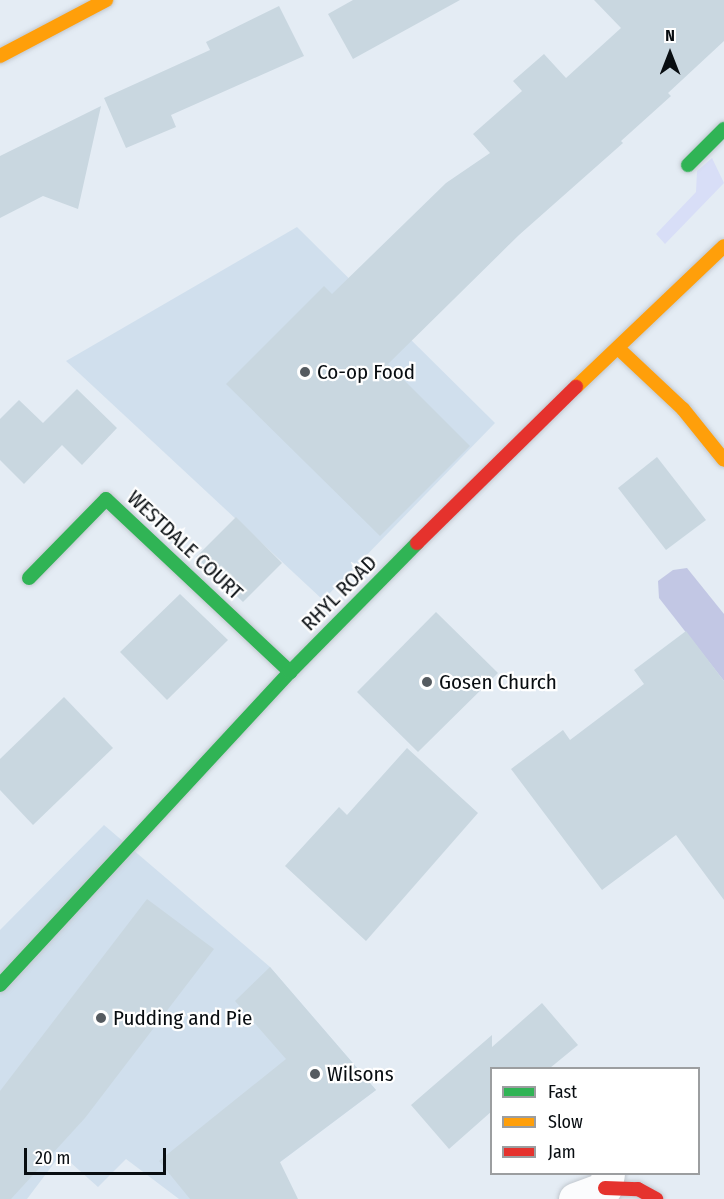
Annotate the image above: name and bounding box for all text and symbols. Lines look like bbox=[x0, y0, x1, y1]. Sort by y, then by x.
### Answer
north arrow bbox=[640, 24, 700, 84]
text: N bbox=[665, 26, 675, 45]
place label: Co-op Food bbox=[317, 359, 415, 385]
marker: Co-op Food bbox=[298, 365, 312, 379]
street label: WESTDALE COURT bbox=[122, 485, 248, 605]
street label: RHYL ROAD bbox=[296, 550, 382, 636]
place label: Gosen Church bbox=[439, 669, 557, 695]
marker: Gosen Church bbox=[420, 675, 434, 689]
place label: Pudding and Pie bbox=[113, 1005, 252, 1031]
marker: Pudding and Pie bbox=[94, 1011, 108, 1025]
place label: Wilsons bbox=[327, 1061, 394, 1087]
marker: Wilsons bbox=[308, 1067, 322, 1081]
legend bbox=[490, 1067, 700, 1175]
text: Fast bbox=[548, 1081, 577, 1103]
text: Slow bbox=[548, 1111, 583, 1133]
scale bar bbox=[27, 1136, 170, 1174]
text: Jam bbox=[548, 1141, 576, 1163]
text: 20 m bbox=[35, 1147, 70, 1169]

